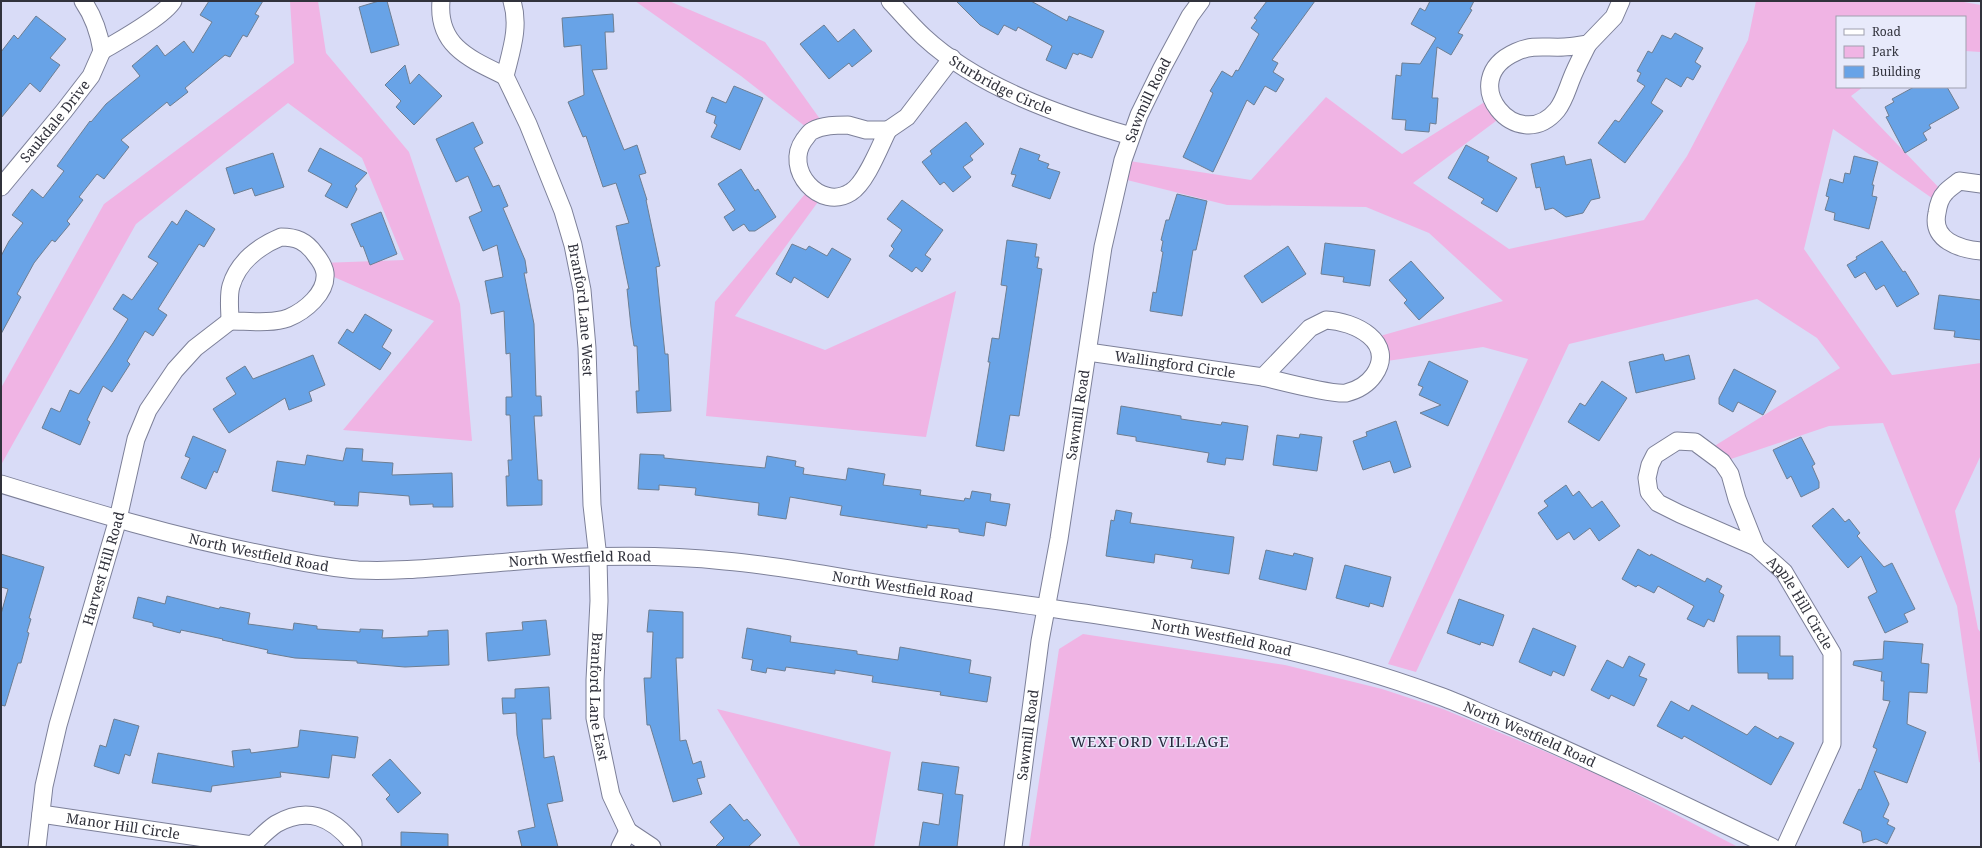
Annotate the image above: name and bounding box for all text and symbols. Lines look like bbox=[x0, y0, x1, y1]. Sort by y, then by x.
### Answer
legend bbox=[1836, 16, 1966, 88]
text: Road bbox=[1872, 23, 1902, 40]
text: Park bbox=[1872, 43, 1900, 60]
street label: Sturbridge Circle bbox=[946, 51, 1056, 119]
street label: Sawmill Road bbox=[1120, 54, 1175, 145]
text: Building bbox=[1872, 63, 1921, 80]
street label: Saukdale Drive bbox=[15, 76, 94, 166]
street label: Branford Lane West bbox=[564, 242, 598, 377]
street label: Wallingford Circle bbox=[1114, 346, 1237, 382]
street label: Sawmill Road bbox=[1061, 368, 1093, 461]
street label: Harvest Hill Road bbox=[78, 509, 128, 628]
street label: North Westfield Road bbox=[187, 528, 331, 576]
street label: North Westfield Road bbox=[508, 546, 652, 571]
street label: Apple Hill Circle bbox=[1763, 551, 1838, 653]
street label: North Westfield Road bbox=[831, 566, 975, 606]
street label: North Westfield Road bbox=[1150, 614, 1294, 660]
street label: Branford Lane East bbox=[586, 632, 614, 763]
street label: Sawmill Road bbox=[1012, 688, 1043, 781]
street label: North Westfield Road bbox=[1461, 697, 1600, 771]
district label: WEXFORD VILLAGE bbox=[1070, 731, 1230, 751]
street label: Manor Hill Circle bbox=[65, 808, 181, 843]

